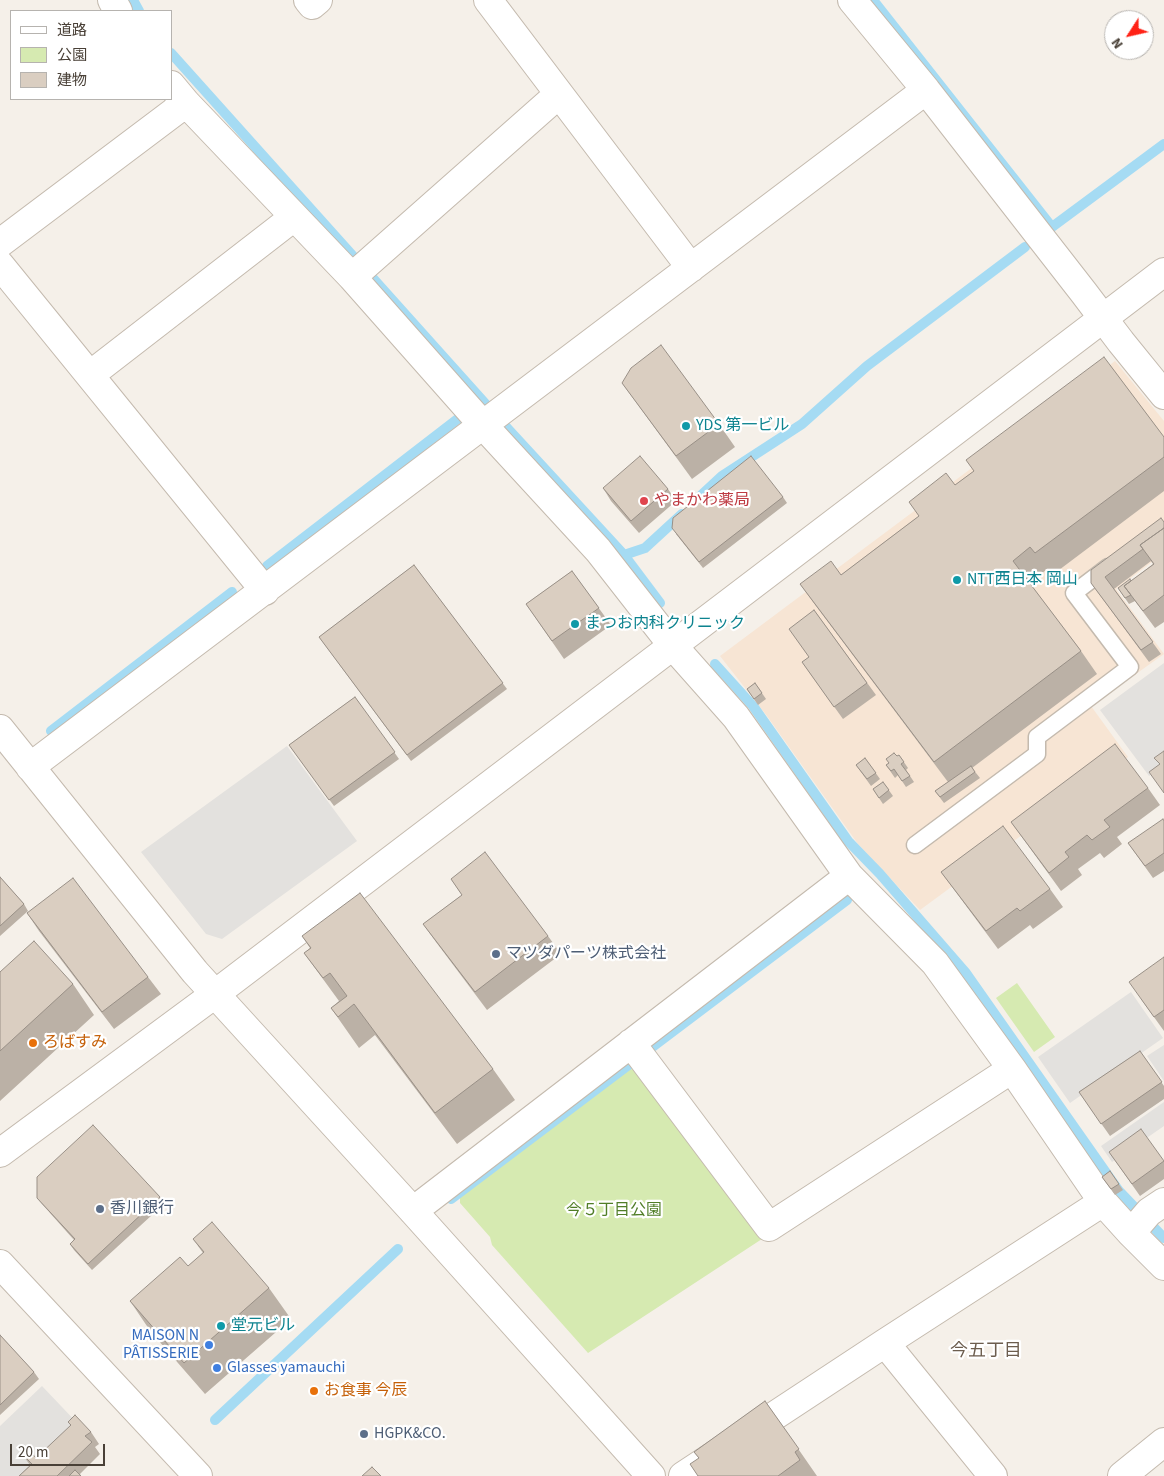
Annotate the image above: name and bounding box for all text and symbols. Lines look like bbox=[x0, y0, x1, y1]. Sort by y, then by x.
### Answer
legend bbox=[10, 10, 172, 100]
north arrow bbox=[1104, 10, 1154, 60]
text: 道路 bbox=[57, 20, 87, 41]
text: N bbox=[1107, 33, 1128, 53]
text: 公園 bbox=[57, 45, 87, 66]
text: 建物 bbox=[57, 70, 87, 91]
place label: YDS 第一ビル bbox=[696, 416, 789, 436]
marker: YDS 第一ビル bbox=[680, 420, 692, 432]
place label: やまかわ薬局 bbox=[654, 491, 750, 511]
marker: やまかわ薬局 bbox=[638, 495, 650, 507]
place label: NTT西日本 岡山 bbox=[967, 570, 1078, 590]
marker: NTT西日本 岡山 bbox=[951, 574, 963, 586]
place label: まつお内科クリニック bbox=[585, 614, 745, 634]
marker: まつお内科クリニック bbox=[569, 618, 581, 630]
place label: マツダパーツ株式会社 bbox=[506, 944, 666, 964]
marker: マツダパーツ株式会社 bbox=[490, 948, 502, 960]
place label: ろばすみ bbox=[43, 1033, 107, 1053]
marker: ろばすみ bbox=[27, 1037, 39, 1049]
place label: 香川銀行 bbox=[110, 1199, 174, 1219]
park label: 今５丁目公園 bbox=[566, 1201, 662, 1221]
marker: 香川銀行 bbox=[94, 1203, 106, 1215]
place label: 堂元ビル bbox=[231, 1316, 295, 1336]
marker: 堂元ビル bbox=[215, 1320, 227, 1332]
place label: MAISON N PÂTISSERIE bbox=[123, 1326, 199, 1364]
marker: MAISON N PÂTISSERIE bbox=[203, 1339, 215, 1351]
district label: 今五丁目 bbox=[950, 1341, 1022, 1363]
place label: Glasses yamauchi bbox=[227, 1358, 345, 1378]
marker: Glasses yamauchi bbox=[211, 1362, 223, 1374]
place label: お食事 今辰 bbox=[324, 1381, 407, 1401]
marker: お食事 今辰 bbox=[308, 1385, 320, 1397]
place label: HGPK&CO. bbox=[374, 1424, 446, 1444]
marker: HGPK&CO. bbox=[358, 1428, 370, 1440]
scale bar bbox=[12, 1434, 108, 1466]
text: 20 m bbox=[18, 1442, 48, 1463]

